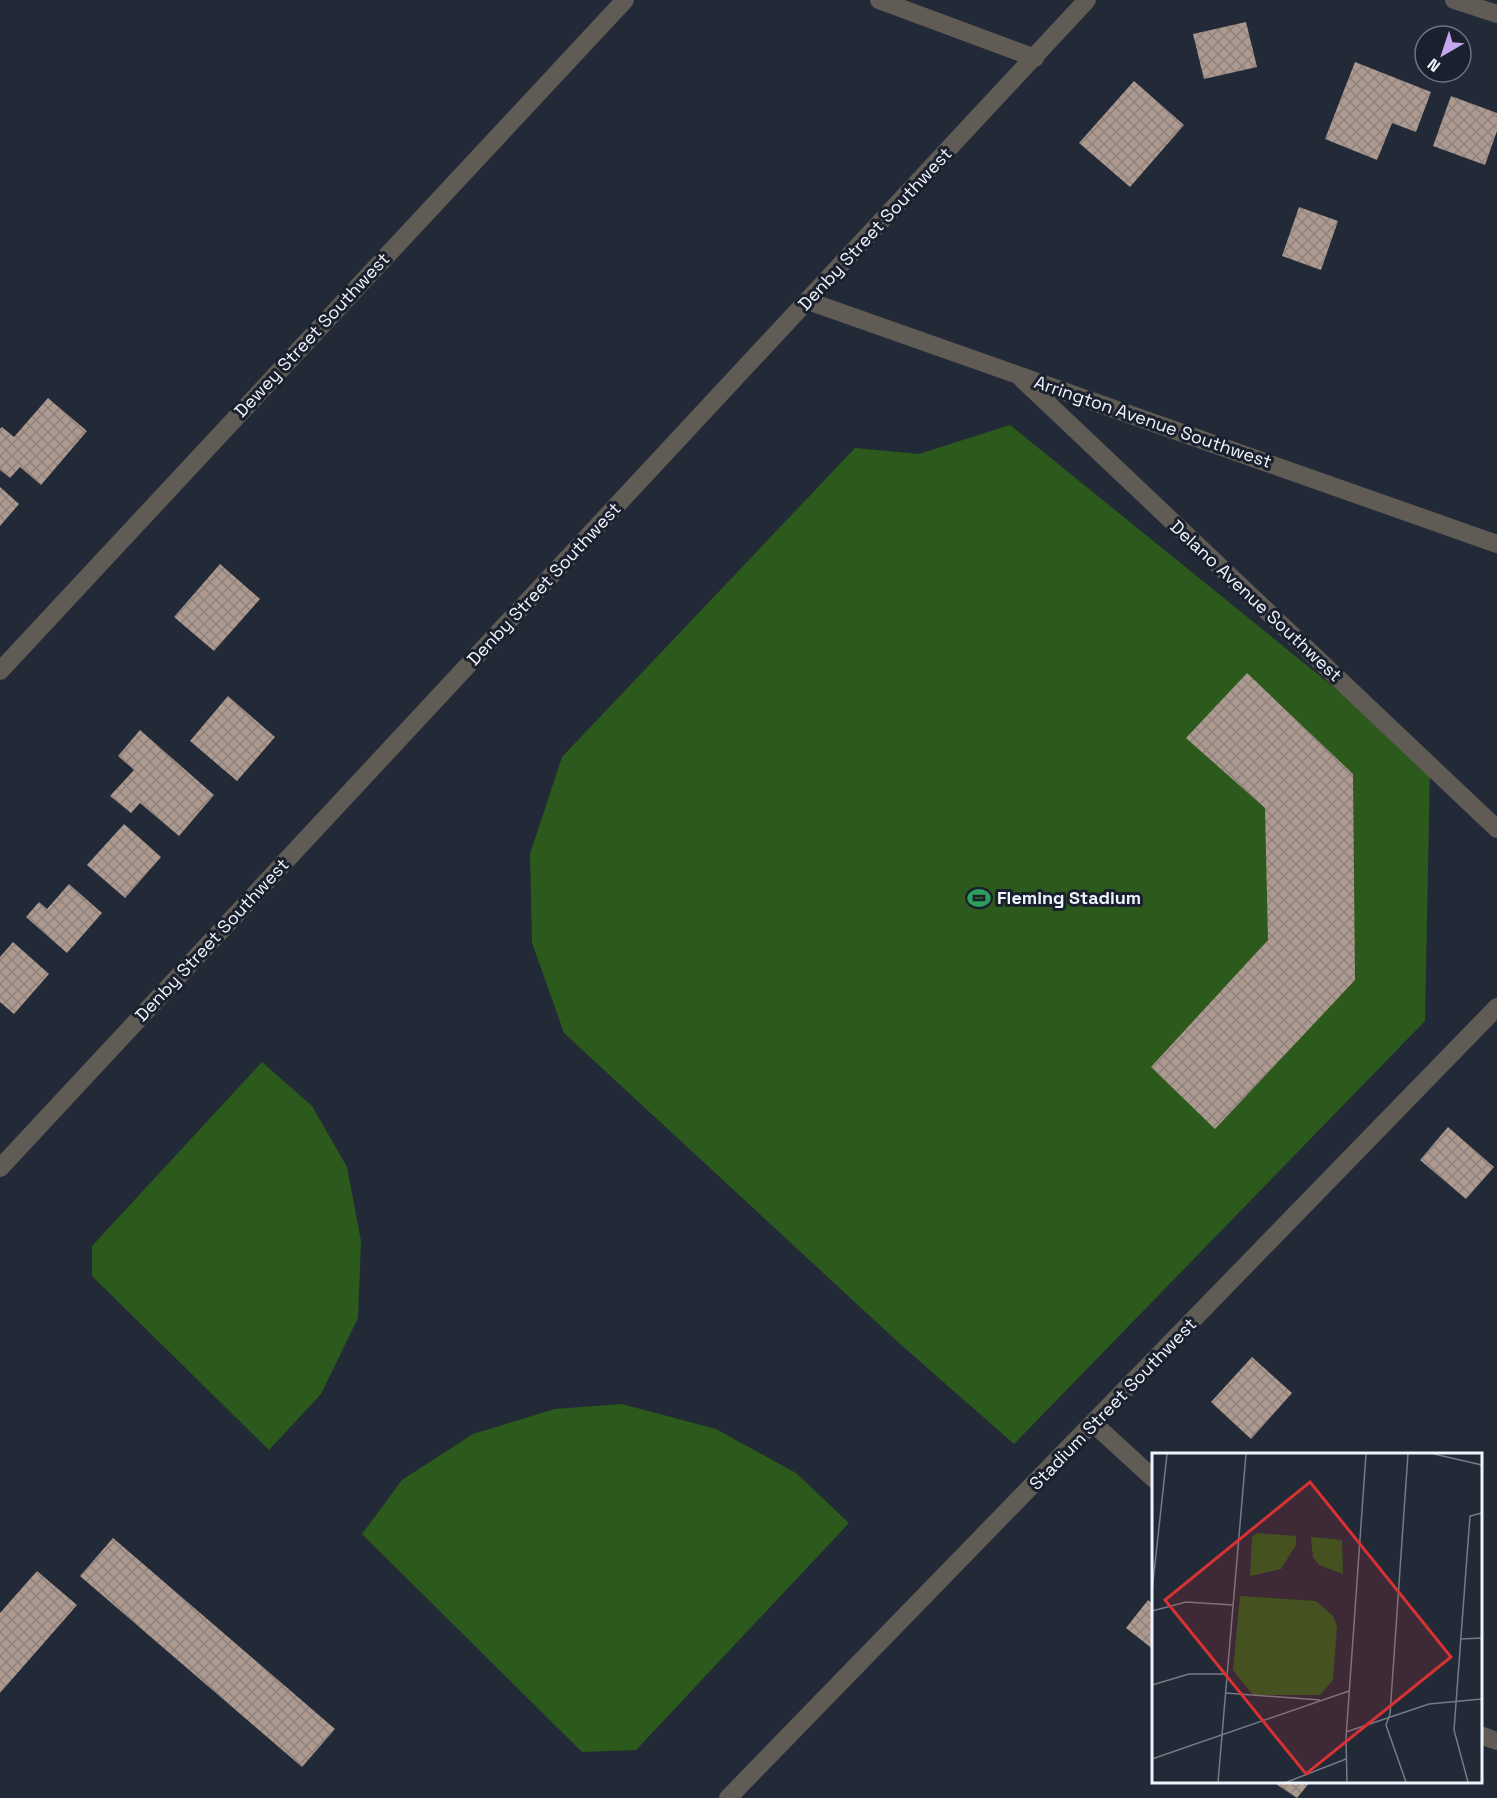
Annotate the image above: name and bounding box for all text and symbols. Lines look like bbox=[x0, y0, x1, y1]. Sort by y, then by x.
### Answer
north arrow bbox=[1413, 24, 1473, 84]
text: N bbox=[1423, 54, 1445, 77]
street label: Denby Street Southwest bbox=[793, 142, 956, 315]
street label: Dewey Street Southwest bbox=[229, 247, 394, 422]
street label: Arrington Avenue Southwest bbox=[1031, 370, 1275, 473]
street label: Denby Street Southwest bbox=[462, 497, 625, 670]
street label: Delano Avenue Southwest bbox=[1166, 515, 1347, 686]
street label: Denby Street Southwest bbox=[130, 853, 293, 1026]
sports icon: Fleming Stadium bbox=[966, 885, 992, 911]
place label: Fleming Stadium bbox=[997, 886, 1141, 909]
street label: Stadium Street Southwest bbox=[1024, 1313, 1201, 1495]
inset map bbox=[1152, 1453, 1482, 1783]

